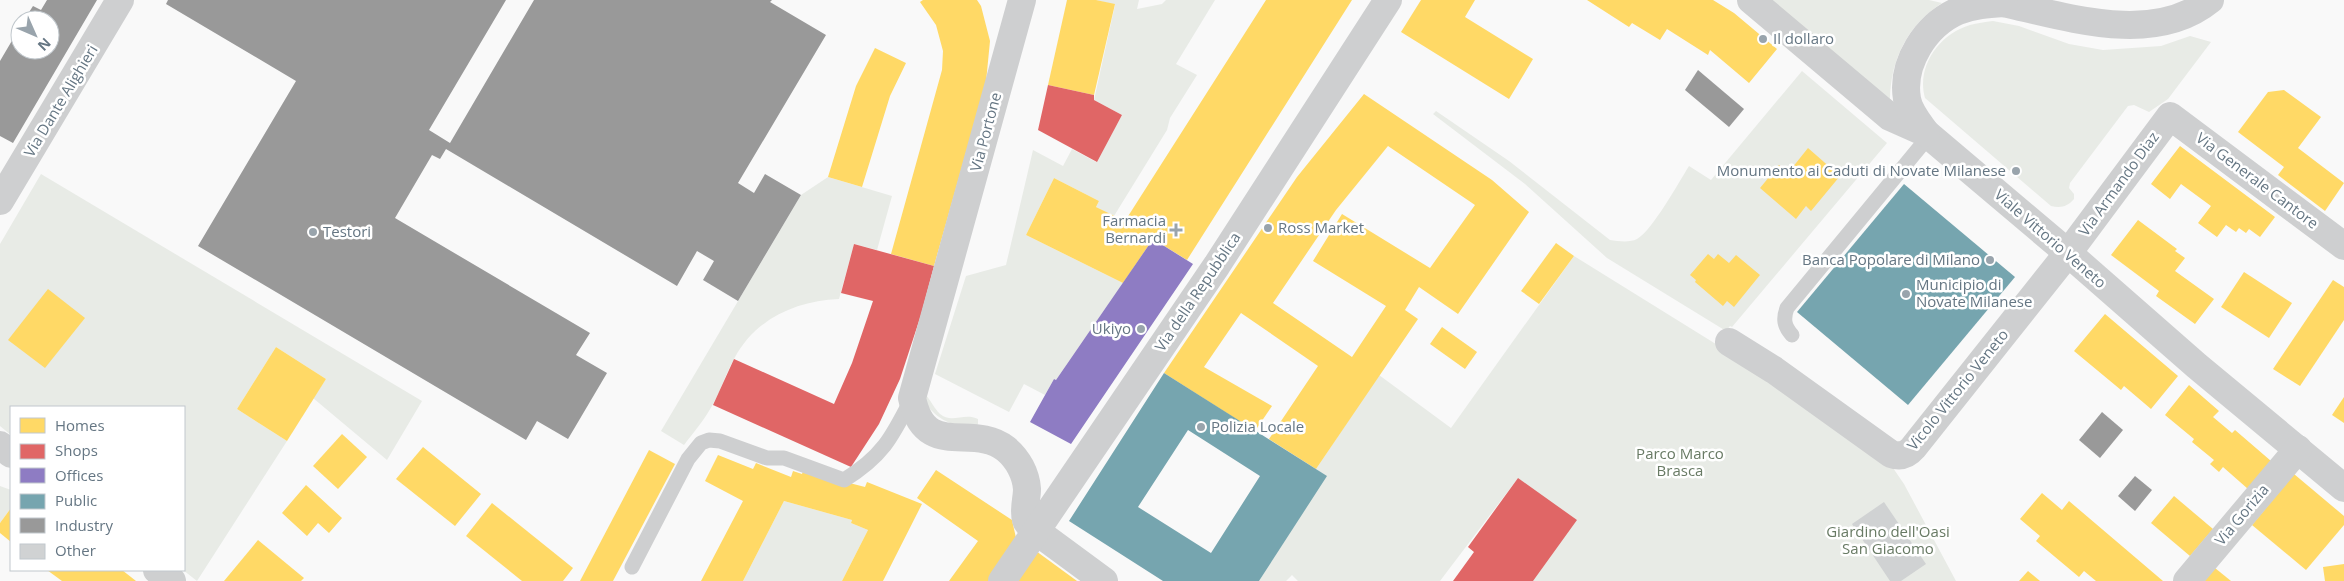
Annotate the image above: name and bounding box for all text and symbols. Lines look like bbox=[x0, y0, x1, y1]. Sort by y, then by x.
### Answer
north arrow bbox=[10, 10, 60, 60]
place label: Il dollaro bbox=[1773, 28, 1834, 48]
marker: Il dollaro bbox=[1757, 33, 1769, 45]
text: N bbox=[34, 34, 55, 55]
street label: Via Dante Alighieri bbox=[19, 41, 102, 160]
street label: Via Portone bbox=[965, 90, 1005, 174]
street label: Via Armando Diaz bbox=[2074, 127, 2163, 240]
street label: Via Generale Cantore bbox=[2192, 128, 2323, 233]
place label: Monumento ai Caduti di Novate Milanese bbox=[1717, 160, 2006, 180]
marker: Monumento ai Caduti di Novate Milanese bbox=[2010, 165, 2022, 177]
street label: Viale Vittorio Veneto bbox=[1991, 184, 2111, 292]
place label: Farmacia Bernardi bbox=[1102, 210, 1166, 247]
place label: Ross Market bbox=[1278, 217, 1364, 237]
place label: Testori bbox=[323, 221, 371, 241]
marker: Ross Market bbox=[1262, 222, 1274, 234]
marker: Farmacia Bernardi bbox=[1170, 224, 1182, 236]
marker: Testori bbox=[307, 226, 319, 238]
street label: Via della Repubblica bbox=[1150, 228, 1245, 355]
place label: Banca Popolare di Milano bbox=[1802, 249, 1980, 269]
marker: Banca Popolare di Milano bbox=[1984, 254, 1996, 266]
place label: Municipio di Novate Milanese bbox=[1916, 274, 2032, 311]
marker: Municipio di Novate Milanese bbox=[1900, 288, 1912, 300]
place label: Ukiyo bbox=[1092, 318, 1131, 338]
marker: Ukiyo bbox=[1135, 323, 1147, 335]
street label: Vicolo Vittorio Veneto bbox=[1902, 325, 2012, 454]
legend bbox=[10, 406, 185, 571]
text: Homes bbox=[55, 415, 105, 435]
place label: Polizia Locale bbox=[1211, 416, 1304, 436]
marker: Polizia Locale bbox=[1195, 421, 1207, 433]
text: Shops bbox=[55, 440, 98, 460]
park label: Parco Marco Brasca bbox=[1636, 443, 1724, 480]
text: Offices bbox=[55, 465, 103, 485]
street label: Via Gorizia bbox=[2210, 480, 2273, 549]
text: Public bbox=[55, 490, 97, 510]
text: Industry bbox=[55, 515, 113, 535]
park label: Giardino dell'Oasi San Giacomo bbox=[1826, 521, 1950, 558]
text: Other bbox=[55, 540, 96, 560]

